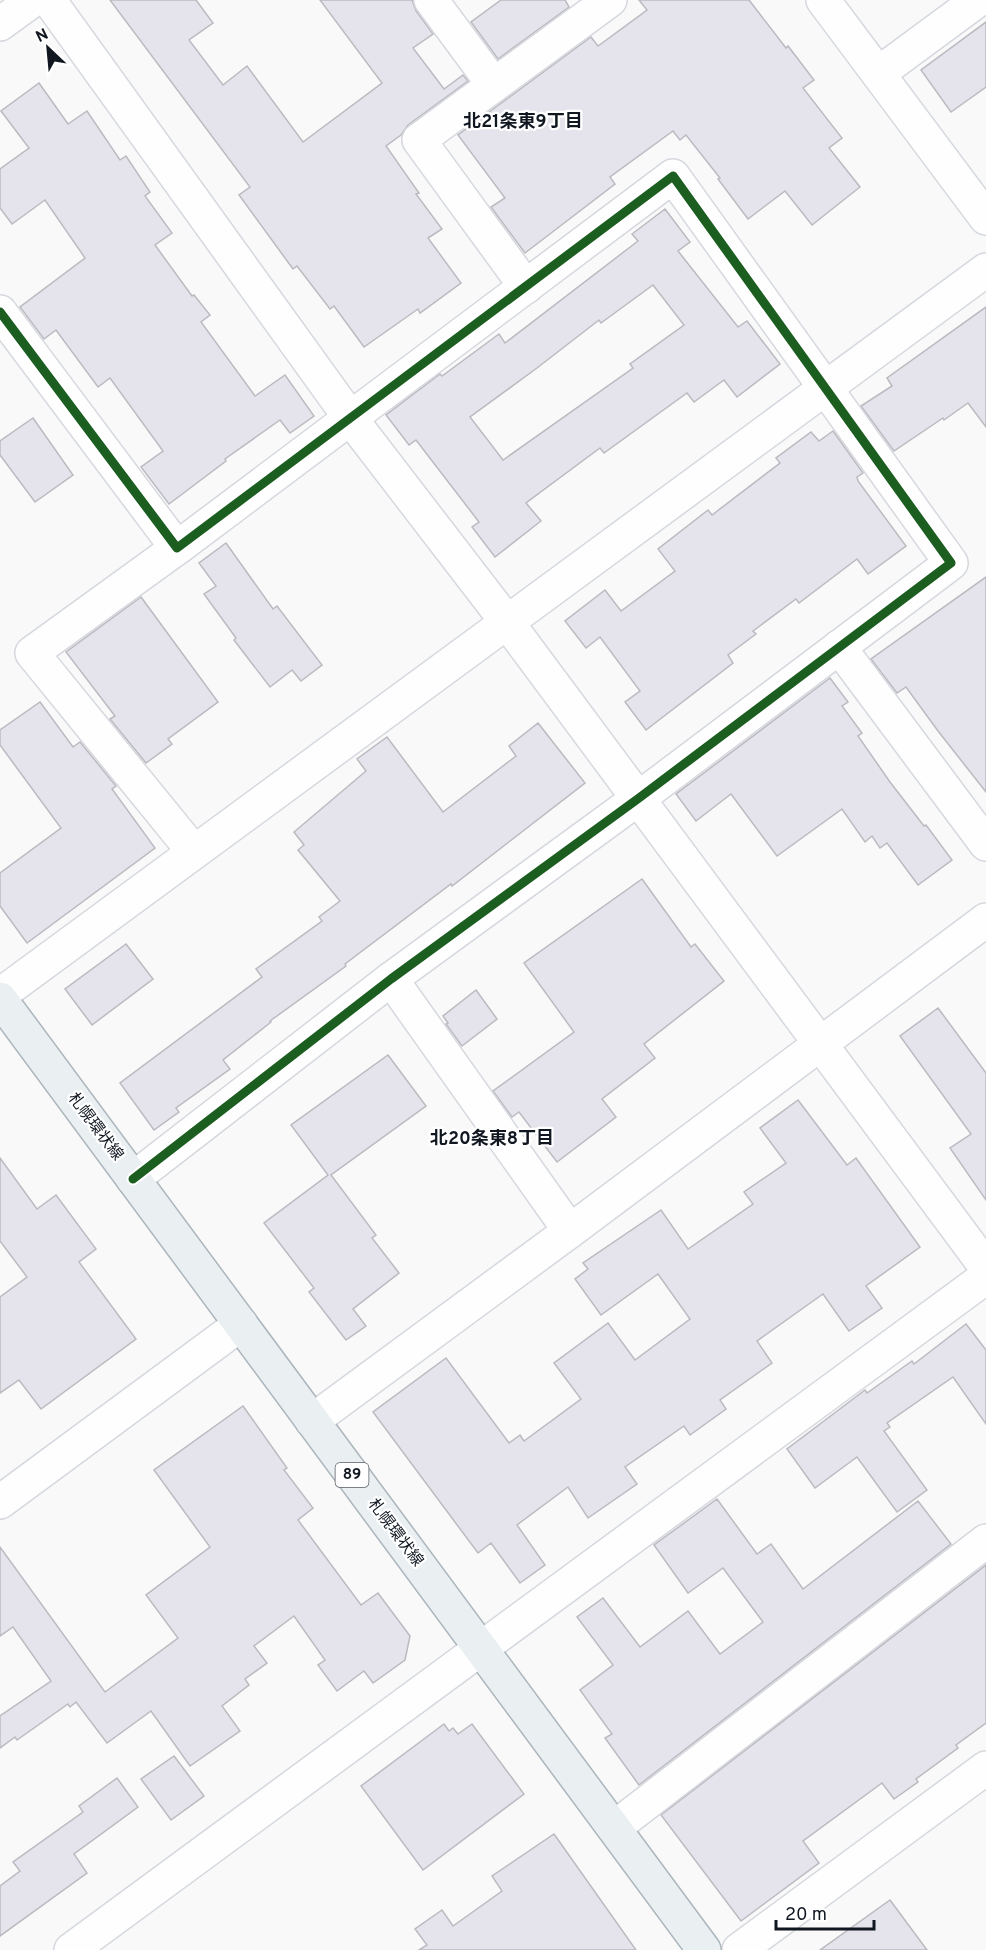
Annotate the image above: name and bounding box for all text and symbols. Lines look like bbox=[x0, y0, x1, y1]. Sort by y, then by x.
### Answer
north arrow bbox=[18, 18, 78, 78]
text: N bbox=[33, 25, 52, 48]
district label: 北21条東9丁目 bbox=[463, 111, 583, 134]
street label: 札幌環状線 bbox=[63, 1089, 127, 1165]
district label: 北20条東8丁目 bbox=[430, 1128, 554, 1151]
road number: 89 bbox=[336, 1463, 368, 1487]
street label: 札幌環状線 bbox=[363, 1495, 427, 1571]
scale bar bbox=[776, 1893, 874, 1931]
text: 20 m bbox=[785, 1904, 827, 1927]

